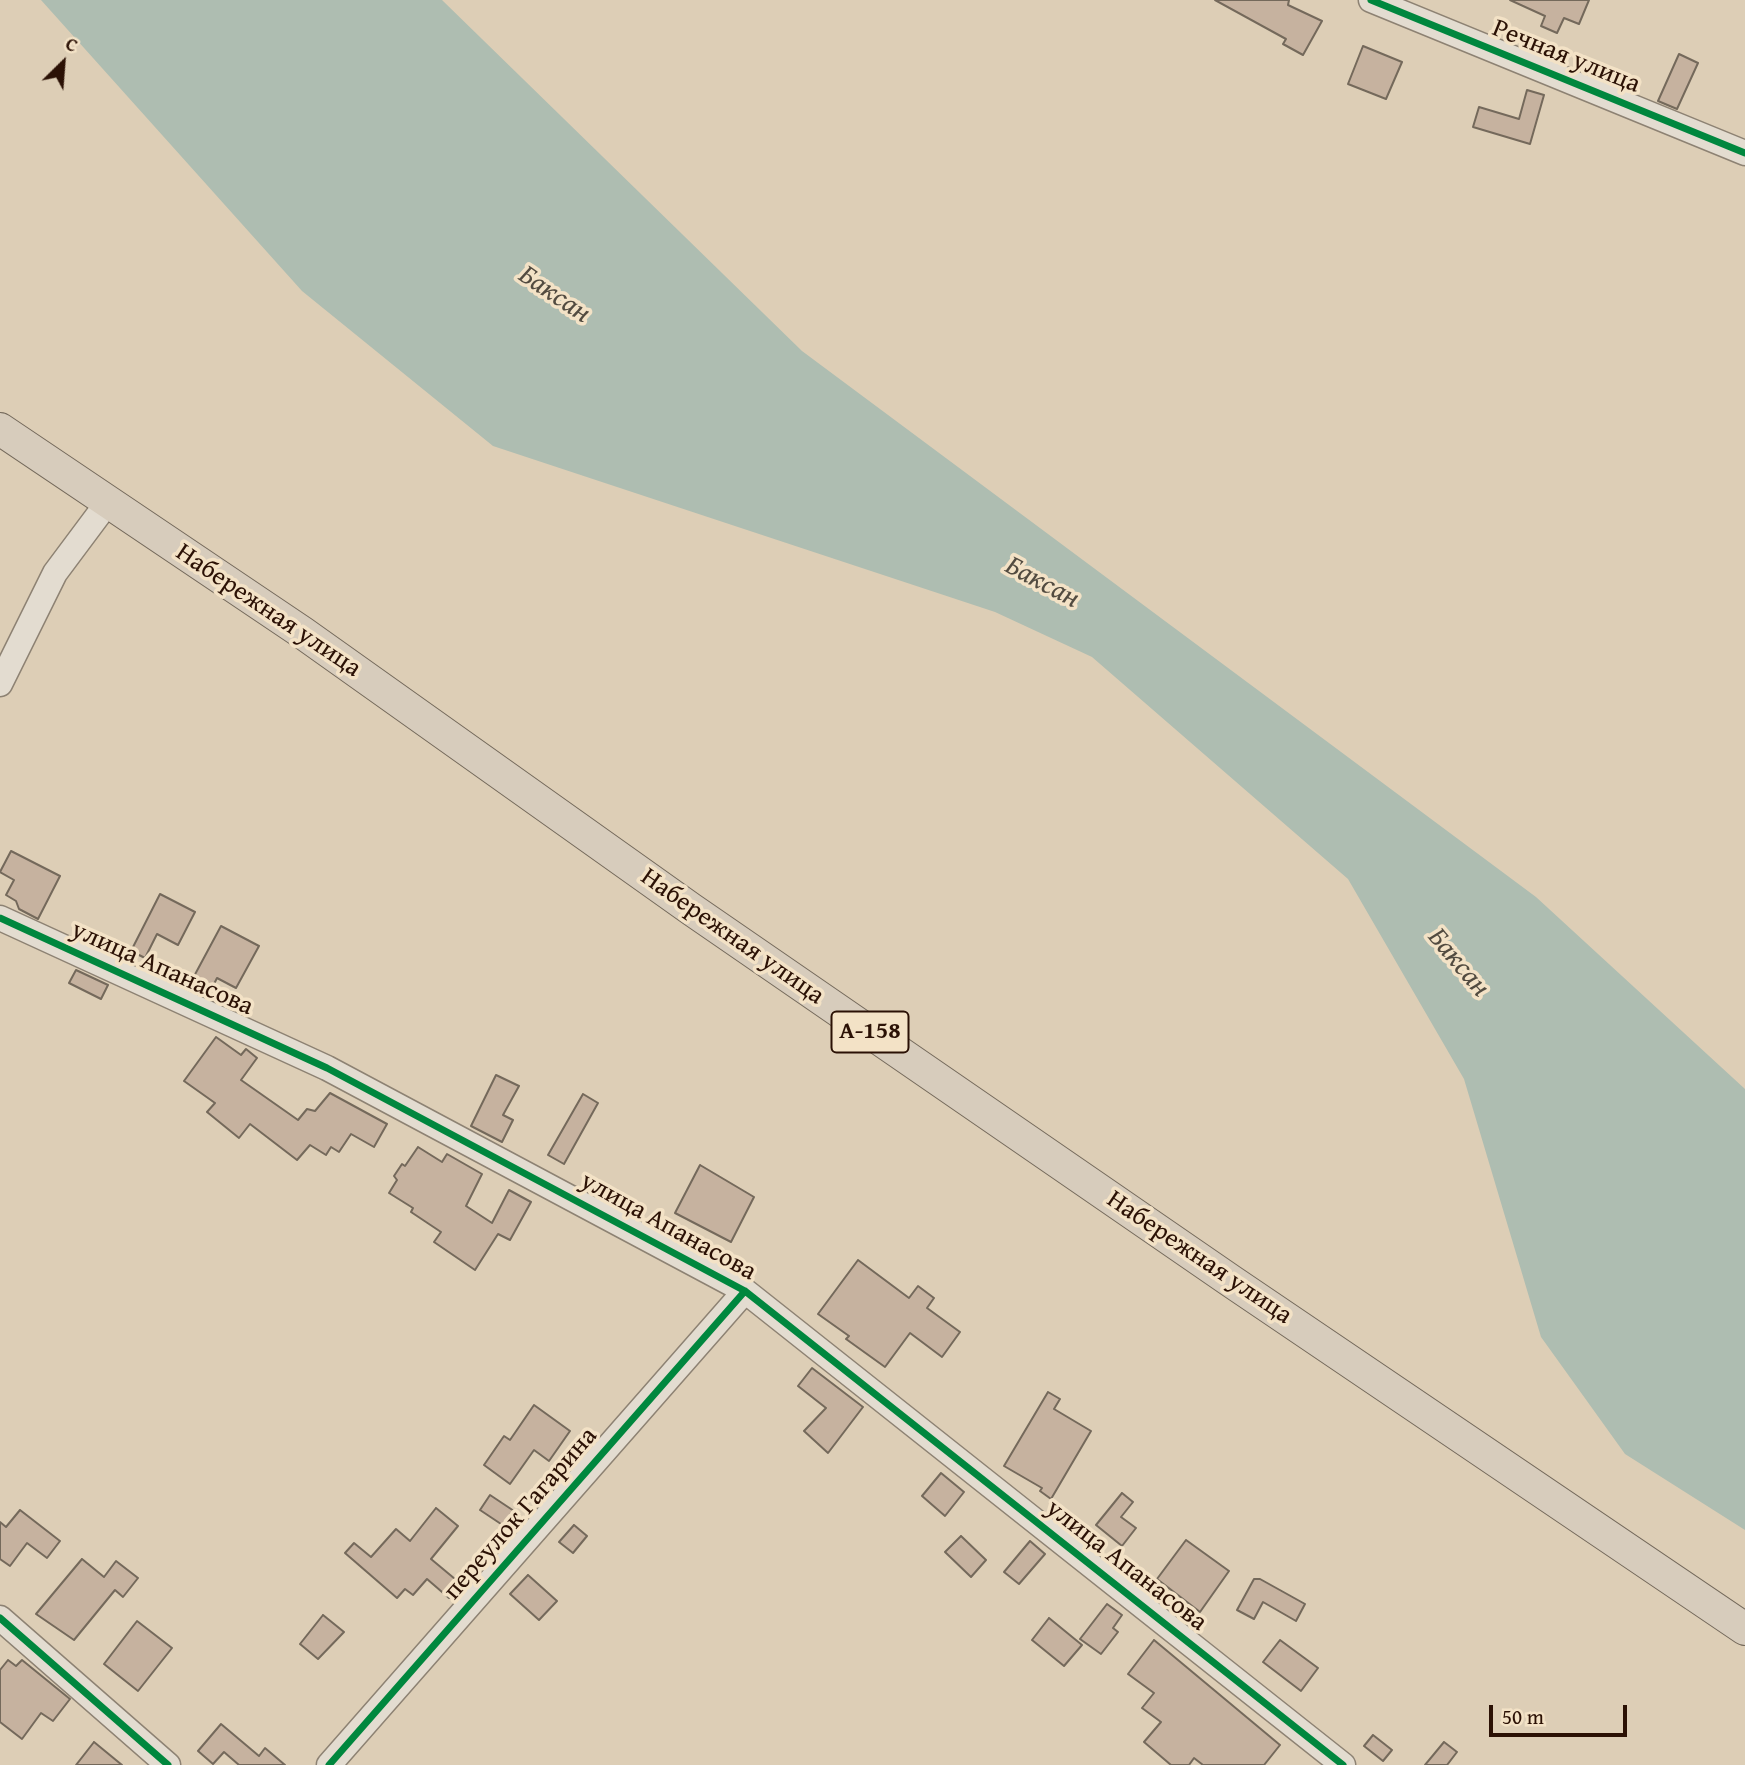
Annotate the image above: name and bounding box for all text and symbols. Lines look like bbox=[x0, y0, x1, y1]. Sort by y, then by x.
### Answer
street label: Речная улица bbox=[1488, 13, 1644, 101]
north arrow bbox=[28, 28, 98, 98]
text: С bbox=[61, 29, 83, 59]
water label: Баксан bbox=[512, 259, 596, 331]
street label: Набережная улица bbox=[169, 537, 367, 685]
water label: Баксан bbox=[999, 550, 1085, 616]
street label: Набережная улица bbox=[634, 862, 830, 1012]
street label: улица Апанасова bbox=[66, 915, 258, 1023]
water label: Баксан bbox=[1420, 922, 1496, 1004]
road number: А-158 bbox=[832, 1012, 908, 1052]
street label: улица Апанасова bbox=[575, 1166, 761, 1288]
street label: Набережная улица bbox=[1100, 1184, 1298, 1332]
street label: переулок Гагарина bbox=[438, 1421, 604, 1607]
street label: улица Апанасова bbox=[1039, 1493, 1213, 1639]
scale bar bbox=[1493, 1692, 1631, 1736]
text: 50 m bbox=[1502, 1701, 1544, 1732]

